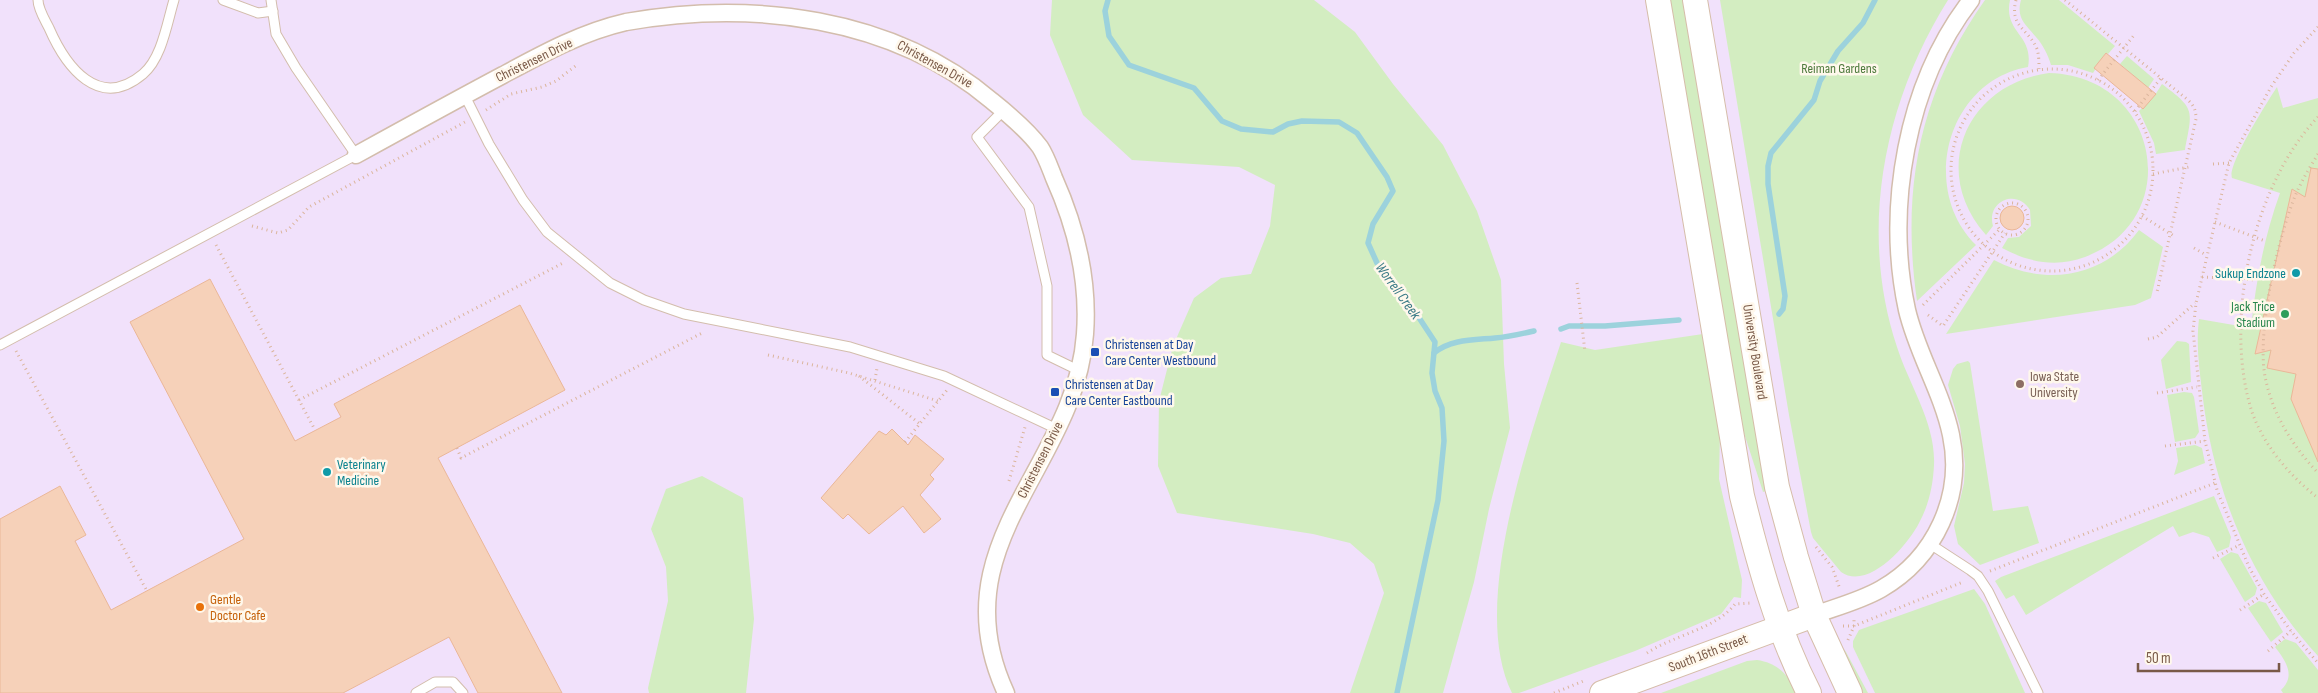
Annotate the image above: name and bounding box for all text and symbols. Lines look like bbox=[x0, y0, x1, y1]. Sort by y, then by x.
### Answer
street label: Christensen Drive bbox=[493, 34, 575, 86]
street label: Christensen Drive bbox=[894, 36, 976, 92]
park label: Reiman Gardens bbox=[1801, 60, 1877, 77]
water label: Worrell Creek bbox=[1371, 259, 1425, 323]
place label: Sukup Endzone bbox=[2215, 265, 2286, 282]
marker: Sukup Endzone bbox=[2290, 267, 2302, 279]
place label: Jack Trice Stadium bbox=[2230, 298, 2275, 331]
street label: University Boulevard bbox=[1739, 303, 1771, 401]
marker: Jack Trice Stadium bbox=[2279, 308, 2291, 320]
place label: Christensen at Day Care Center Westbound bbox=[1105, 336, 1216, 369]
marker: Christensen at Day Care Center Westbound bbox=[1089, 346, 1101, 358]
place label: Iowa State University bbox=[2030, 368, 2079, 401]
place label: Christensen at Day Care Center Eastbound bbox=[1065, 376, 1173, 409]
marker: Iowa State University bbox=[2014, 378, 2026, 390]
marker: Christensen at Day Care Center Eastbound bbox=[1049, 386, 1061, 398]
street label: Christensen Drive bbox=[1013, 419, 1067, 501]
place label: Veterinary Medicine bbox=[337, 456, 386, 489]
marker: Veterinary Medicine bbox=[321, 466, 333, 478]
place label: Gentle Doctor Cafe bbox=[210, 591, 266, 624]
marker: Gentle Doctor Cafe bbox=[194, 601, 206, 613]
street label: South 16th Street bbox=[1666, 630, 1750, 676]
scale bar bbox=[2138, 640, 2279, 672]
text: 50 m bbox=[2146, 649, 2171, 668]

